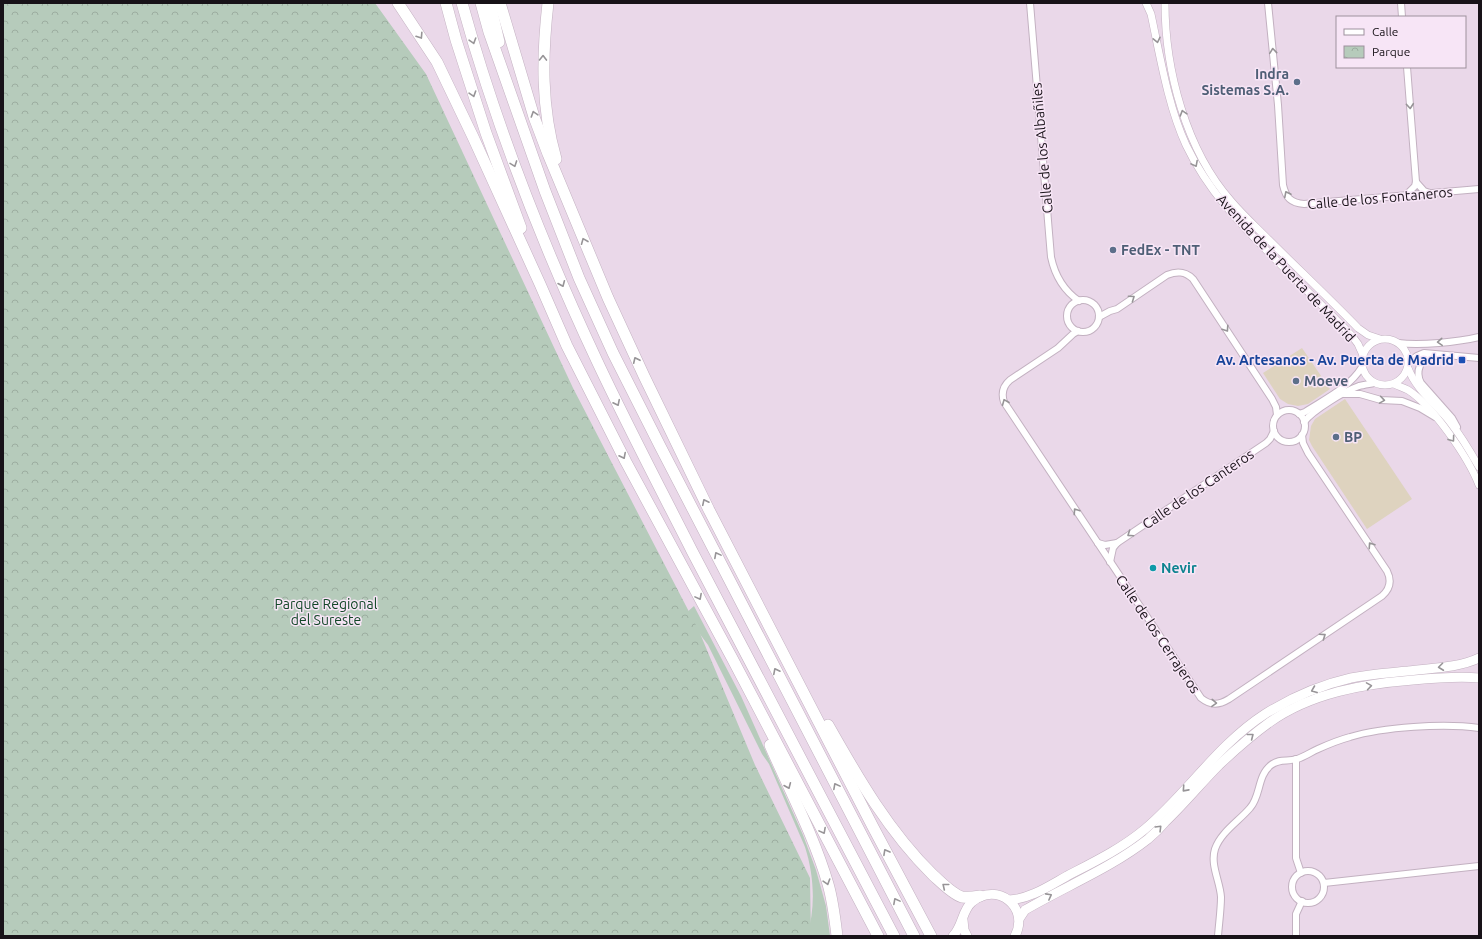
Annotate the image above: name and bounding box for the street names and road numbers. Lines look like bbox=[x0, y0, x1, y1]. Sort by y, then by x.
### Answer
street label: Calle de los Albañiles bbox=[1028, 82, 1056, 214]
street label: Calle de los Fontaneros bbox=[1307, 184, 1453, 212]
street label: Avenida de la Puerta de Madrid bbox=[1213, 191, 1359, 345]
street label: Calle de los Canteros bbox=[1139, 446, 1257, 532]
street label: Calle de los Cerrajeros bbox=[1112, 572, 1204, 696]

